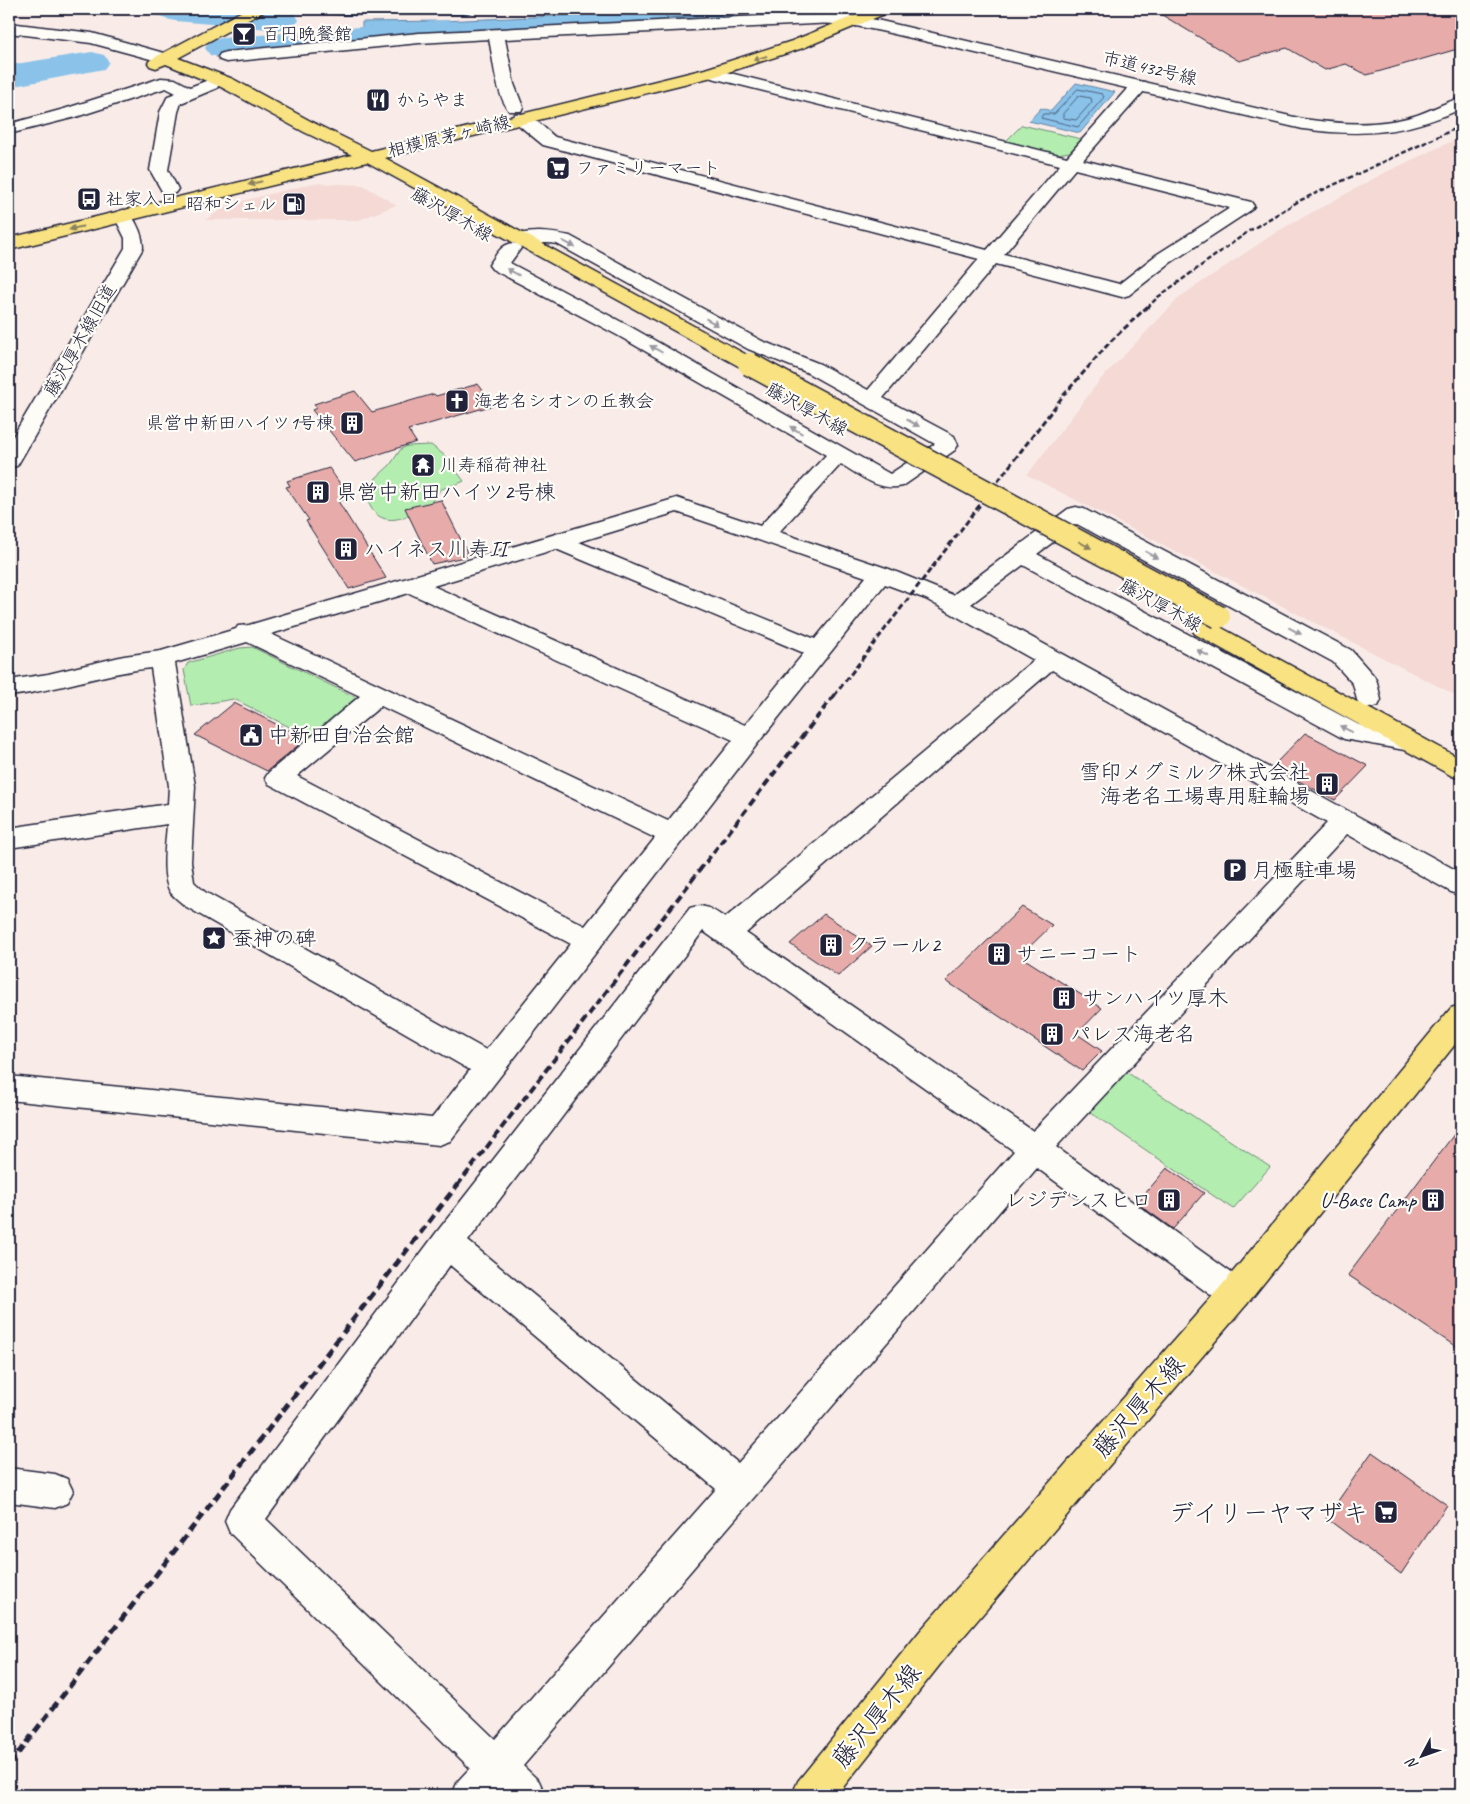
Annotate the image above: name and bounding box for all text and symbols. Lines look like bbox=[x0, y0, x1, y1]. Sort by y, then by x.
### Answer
bar icon: 百円晩餐館 bbox=[231, 21, 257, 47]
place label: 百円晩餐館 bbox=[262, 23, 352, 45]
street label: 市道432号線 bbox=[1101, 46, 1199, 90]
one-way arrow bbox=[753, 55, 768, 63]
restaurant icon: からやま bbox=[365, 87, 391, 113]
place label: からやま bbox=[396, 89, 468, 111]
street label: 相模原茅ヶ崎線 bbox=[385, 110, 513, 162]
supermarket icon: ファミリーマート bbox=[545, 155, 571, 181]
place label: ファミリーマート bbox=[576, 157, 720, 179]
one-way arrow bbox=[248, 179, 263, 187]
street label: 藤沢厚木線 bbox=[408, 182, 496, 246]
bus stop icon: 社家入口 bbox=[76, 186, 102, 212]
place label: 社家入口 bbox=[106, 188, 178, 210]
fuel station icon: 昭和シェル bbox=[281, 191, 307, 217]
place label: 昭和シェル bbox=[186, 193, 276, 215]
one-way arrow bbox=[68, 224, 83, 232]
one-way arrow bbox=[562, 240, 576, 248]
one-way arrow bbox=[505, 268, 520, 276]
street label: 藤沢厚木線旧道 bbox=[39, 280, 121, 400]
one-way arrow bbox=[705, 317, 719, 326]
one-way arrow bbox=[649, 344, 662, 353]
street label: 藤沢厚木線 bbox=[762, 378, 852, 440]
church icon: 海老名シオンの丘教会 bbox=[444, 388, 470, 414]
place label: 海老名シオンの丘教会 bbox=[474, 390, 654, 412]
building icon: 県営中新田ハイツ1号棟 bbox=[339, 410, 365, 436]
place label: 県営中新田ハイツ1号棟 bbox=[146, 412, 334, 434]
one-way arrow bbox=[906, 419, 921, 427]
one-way arrow bbox=[790, 426, 803, 435]
temple icon: 川寿稲荷神社 bbox=[410, 452, 436, 478]
place label: 川寿稲荷神社 bbox=[440, 454, 548, 476]
building icon: 県営中新田ハイツ2号棟 bbox=[305, 479, 331, 505]
place label: 県営中新田ハイツ2号棟 bbox=[336, 479, 555, 505]
building icon: ハイネス川寿II bbox=[333, 536, 359, 562]
place label: ハイネス川寿II bbox=[364, 536, 511, 562]
one-way arrow bbox=[1077, 541, 1092, 549]
one-way arrow bbox=[1145, 551, 1159, 559]
street label: 藤沢厚木線 bbox=[1116, 574, 1206, 636]
one-way arrow bbox=[1288, 627, 1302, 635]
one-way arrow bbox=[1196, 648, 1209, 657]
public building icon: 中新田自治会館 bbox=[238, 722, 264, 748]
place label: 中新田自治会館 bbox=[268, 722, 415, 748]
one-way arrow bbox=[1339, 725, 1353, 733]
place label: 雪印メグミルク株式会社 海老名工場専用駐輪場 bbox=[1079, 759, 1310, 809]
building icon: 雪印メグミルク株式会社 海老名工場専用駐輪場 bbox=[1314, 771, 1340, 797]
parking icon: 月極駐車場 bbox=[1222, 857, 1248, 883]
place label: 月極駐車場 bbox=[1252, 857, 1357, 883]
place icon: 蚕神の碑 bbox=[201, 925, 227, 951]
place label: 蚕神の碑 bbox=[232, 925, 316, 951]
building icon: クラール2 bbox=[818, 932, 844, 958]
place label: クラール2 bbox=[848, 932, 942, 958]
building icon: サニーコート bbox=[986, 941, 1012, 967]
place label: サニーコート bbox=[1016, 941, 1142, 967]
building icon: サンハイツ厚木 bbox=[1051, 985, 1077, 1011]
place label: サンハイツ厚木 bbox=[1082, 985, 1228, 1011]
building icon: パレス海老名 bbox=[1039, 1021, 1065, 1047]
place label: パレス海老名 bbox=[1070, 1021, 1196, 1047]
place label: レジデンスヒロ bbox=[1005, 1187, 1152, 1213]
building icon: レジデンスヒロ bbox=[1156, 1187, 1182, 1213]
place label: U-Base Camp bbox=[1320, 1187, 1418, 1213]
building icon: U-Base Camp bbox=[1420, 1187, 1446, 1213]
street label: 藤沢厚木線 bbox=[1086, 1349, 1192, 1464]
place label: デイリーヤマザキ bbox=[1169, 1497, 1368, 1529]
supermarket icon: デイリーヤマザキ bbox=[1373, 1499, 1399, 1525]
street label: 藤沢厚木線 bbox=[825, 1657, 929, 1774]
north arrow bbox=[1398, 1732, 1448, 1782]
text: N bbox=[1402, 1754, 1422, 1773]

